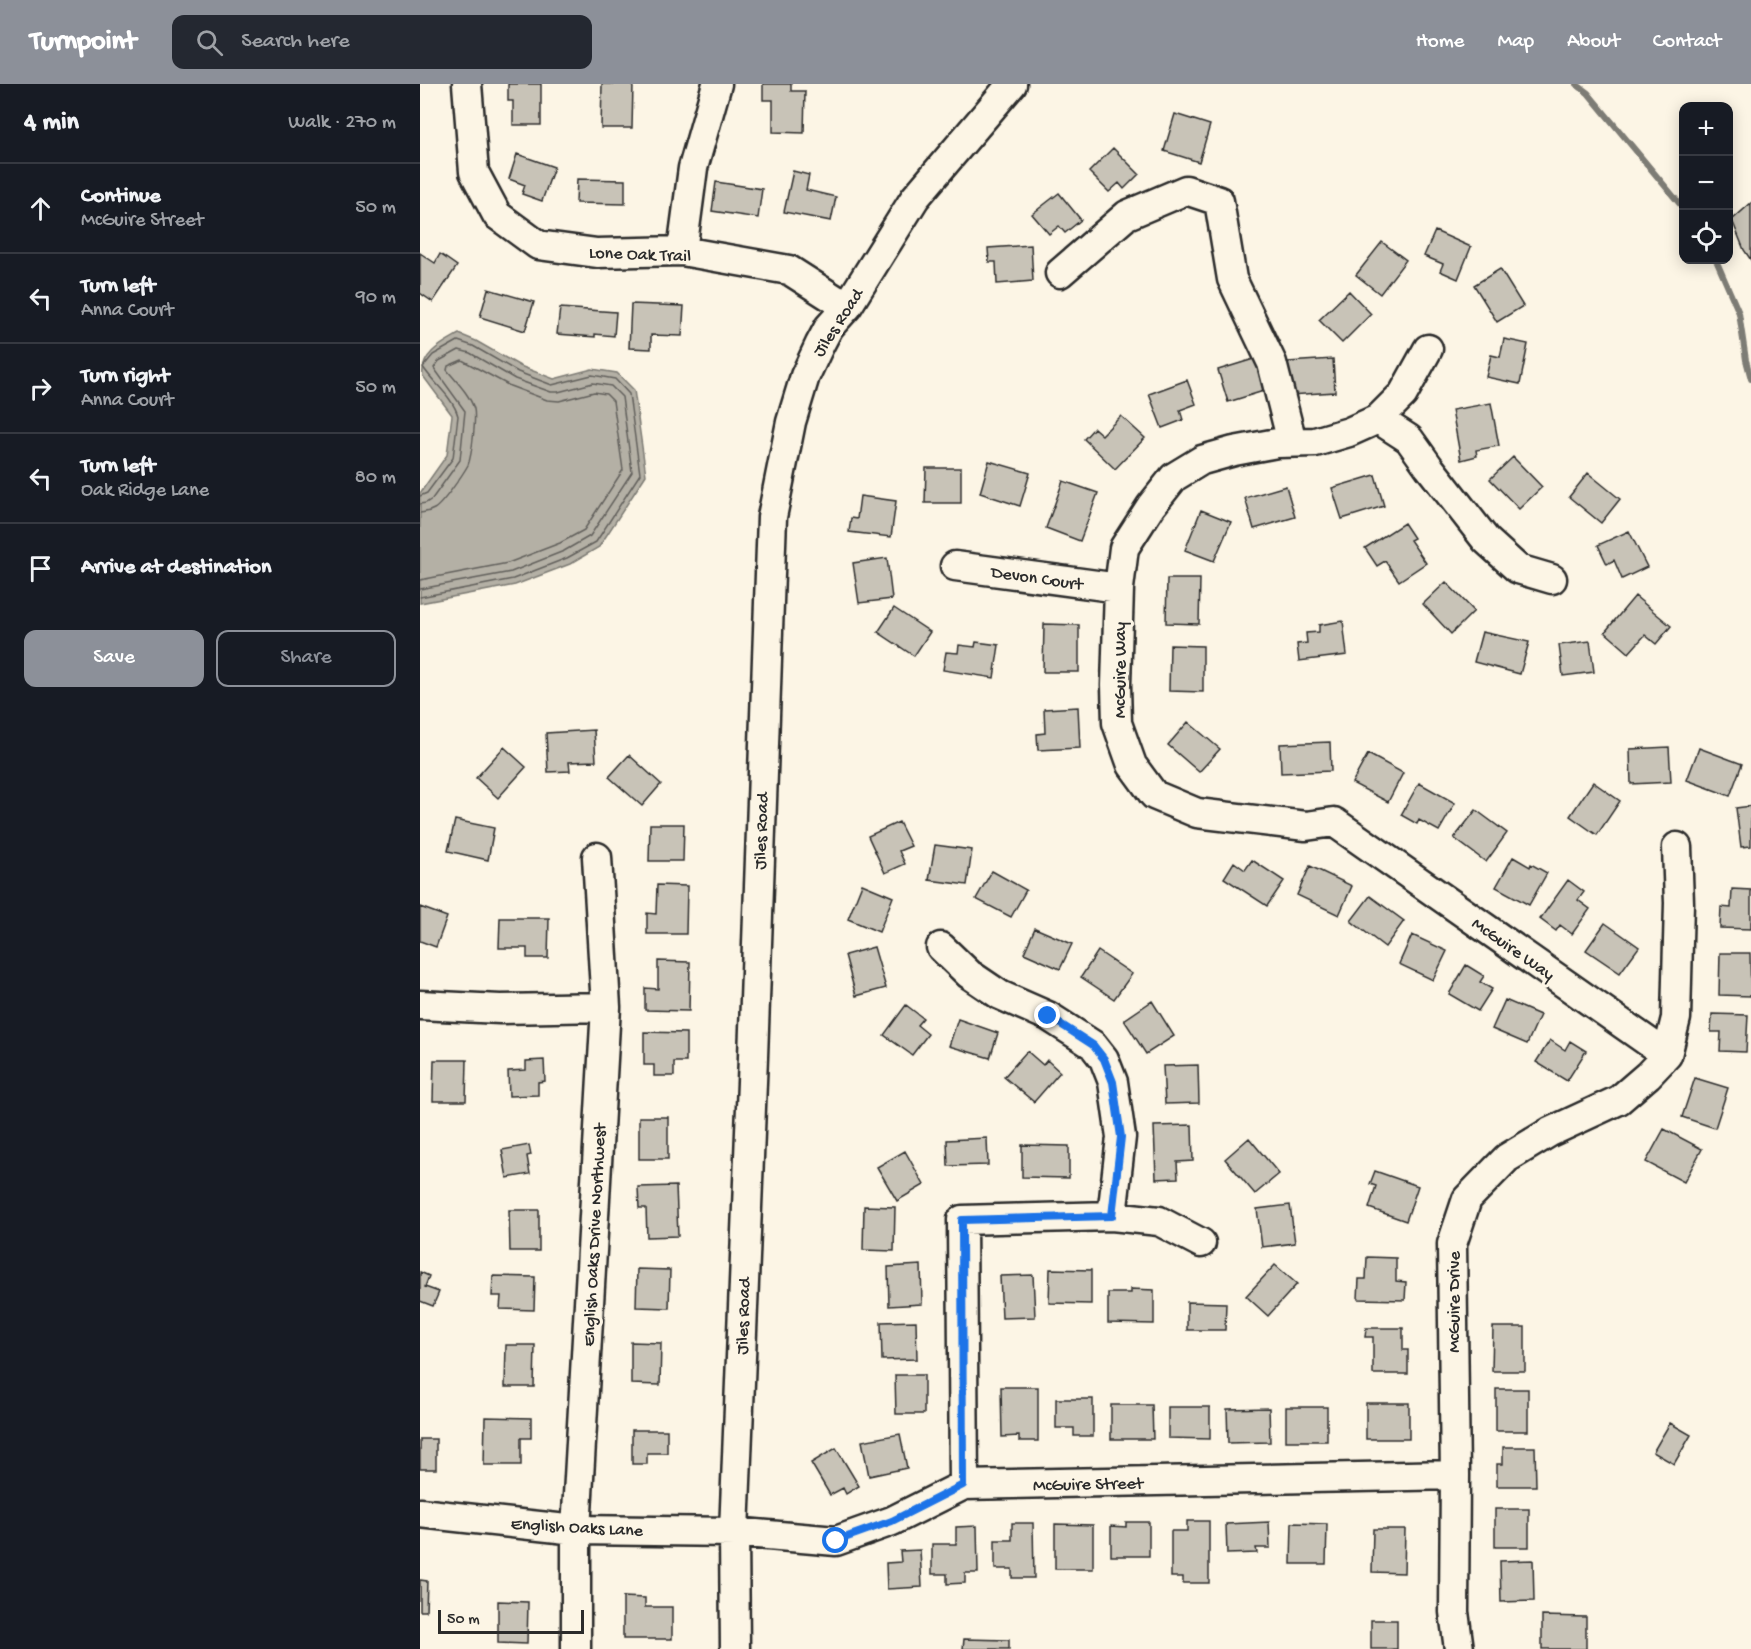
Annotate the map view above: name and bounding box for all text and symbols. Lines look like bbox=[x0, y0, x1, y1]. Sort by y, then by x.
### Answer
search box bbox=[172, 15, 592, 69]
text: Turnpoint bbox=[30, 26, 136, 59]
icon: search bbox=[193, 26, 226, 59]
text: Search here bbox=[241, 29, 350, 55]
text: Home bbox=[1416, 30, 1464, 55]
text: Map bbox=[1497, 30, 1534, 55]
text: About bbox=[1567, 30, 1620, 55]
text: Contact bbox=[1653, 30, 1721, 55]
map controls bbox=[1679, 102, 1733, 264]
button: + bbox=[1679, 102, 1733, 156]
text: 4 min bbox=[24, 108, 79, 139]
text: Walk · 270 m bbox=[288, 112, 396, 135]
button: − bbox=[1679, 156, 1733, 210]
text: Continue bbox=[81, 184, 161, 210]
icon: ahead bbox=[24, 192, 57, 225]
text: 50 m bbox=[355, 197, 396, 220]
text: McGuire Street bbox=[81, 210, 203, 233]
button: locate bbox=[1679, 210, 1733, 264]
street label: Lone Oak Trail bbox=[588, 243, 691, 268]
text: Turn left bbox=[81, 274, 155, 300]
icon: left bbox=[24, 282, 57, 315]
street label: Jiles Road bbox=[809, 284, 870, 361]
text: 90 m bbox=[356, 287, 396, 310]
text: Anna Court bbox=[81, 300, 174, 323]
text: Turn right bbox=[81, 364, 169, 390]
icon: right bbox=[24, 372, 57, 405]
text: 50 m bbox=[355, 377, 396, 400]
text: Anna Court bbox=[81, 390, 174, 413]
text: Turn left bbox=[81, 454, 155, 480]
icon: left bbox=[24, 462, 57, 495]
text: 80 m bbox=[355, 467, 396, 490]
text: Oak Ridge Lane bbox=[81, 480, 209, 503]
icon: arrive bbox=[24, 552, 57, 585]
text: Arrive at destination bbox=[81, 555, 271, 581]
street label: Devon Court bbox=[988, 563, 1085, 597]
street label: McGuire Way bbox=[1111, 622, 1132, 718]
button: Save bbox=[24, 630, 204, 687]
button: Share bbox=[216, 630, 396, 687]
street label: Jiles Road bbox=[751, 791, 774, 870]
street label: McGuire Way bbox=[1467, 914, 1558, 986]
route end bbox=[1034, 1002, 1060, 1028]
street label: English Oaks Drive Northwest bbox=[579, 1121, 612, 1347]
street label: McGuire Drive bbox=[1445, 1251, 1466, 1353]
street label: Jiles Road bbox=[733, 1276, 756, 1355]
street label: McGuire Street bbox=[1033, 1474, 1145, 1497]
street label: English Oaks Lane bbox=[510, 1515, 644, 1542]
route start bbox=[822, 1527, 848, 1553]
scale bar bbox=[438, 1607, 584, 1634]
text: 50 m bbox=[447, 1611, 480, 1630]

